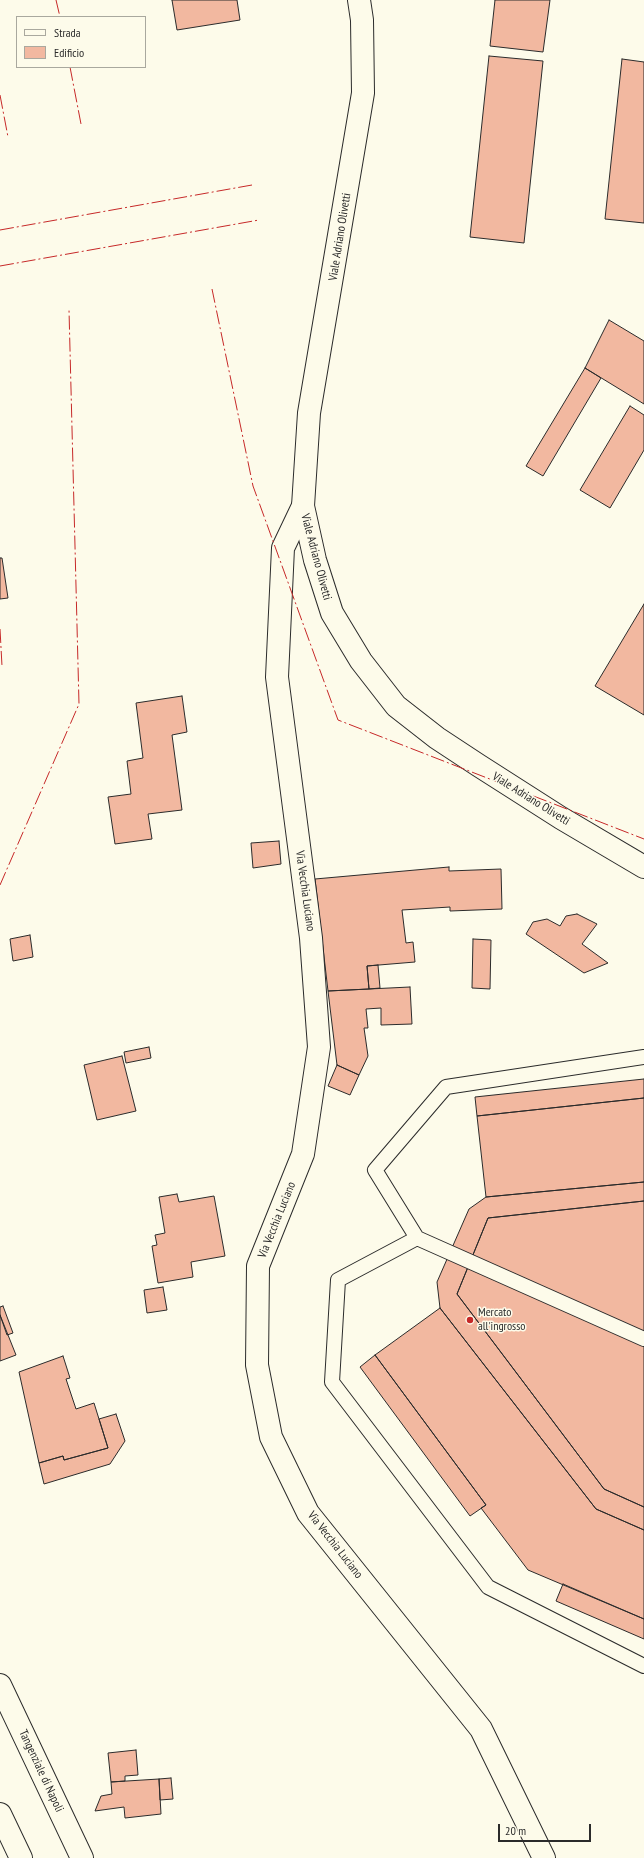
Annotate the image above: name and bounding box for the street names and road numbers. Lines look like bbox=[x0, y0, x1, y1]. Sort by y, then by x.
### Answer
street label: Viale Adriano Olivetti bbox=[326, 192, 354, 282]
street label: Viale Adriano Olivetti bbox=[298, 512, 334, 602]
street label: Viale Adriano Olivetti bbox=[490, 769, 572, 829]
street label: Via Vecchia Luciano bbox=[292, 850, 318, 932]
street label: Via Vecchia Luciano bbox=[255, 1180, 299, 1260]
street label: Via Vecchia Luciano bbox=[304, 1509, 366, 1581]
street label: Tangenziale di Napoli bbox=[16, 1728, 66, 1814]

